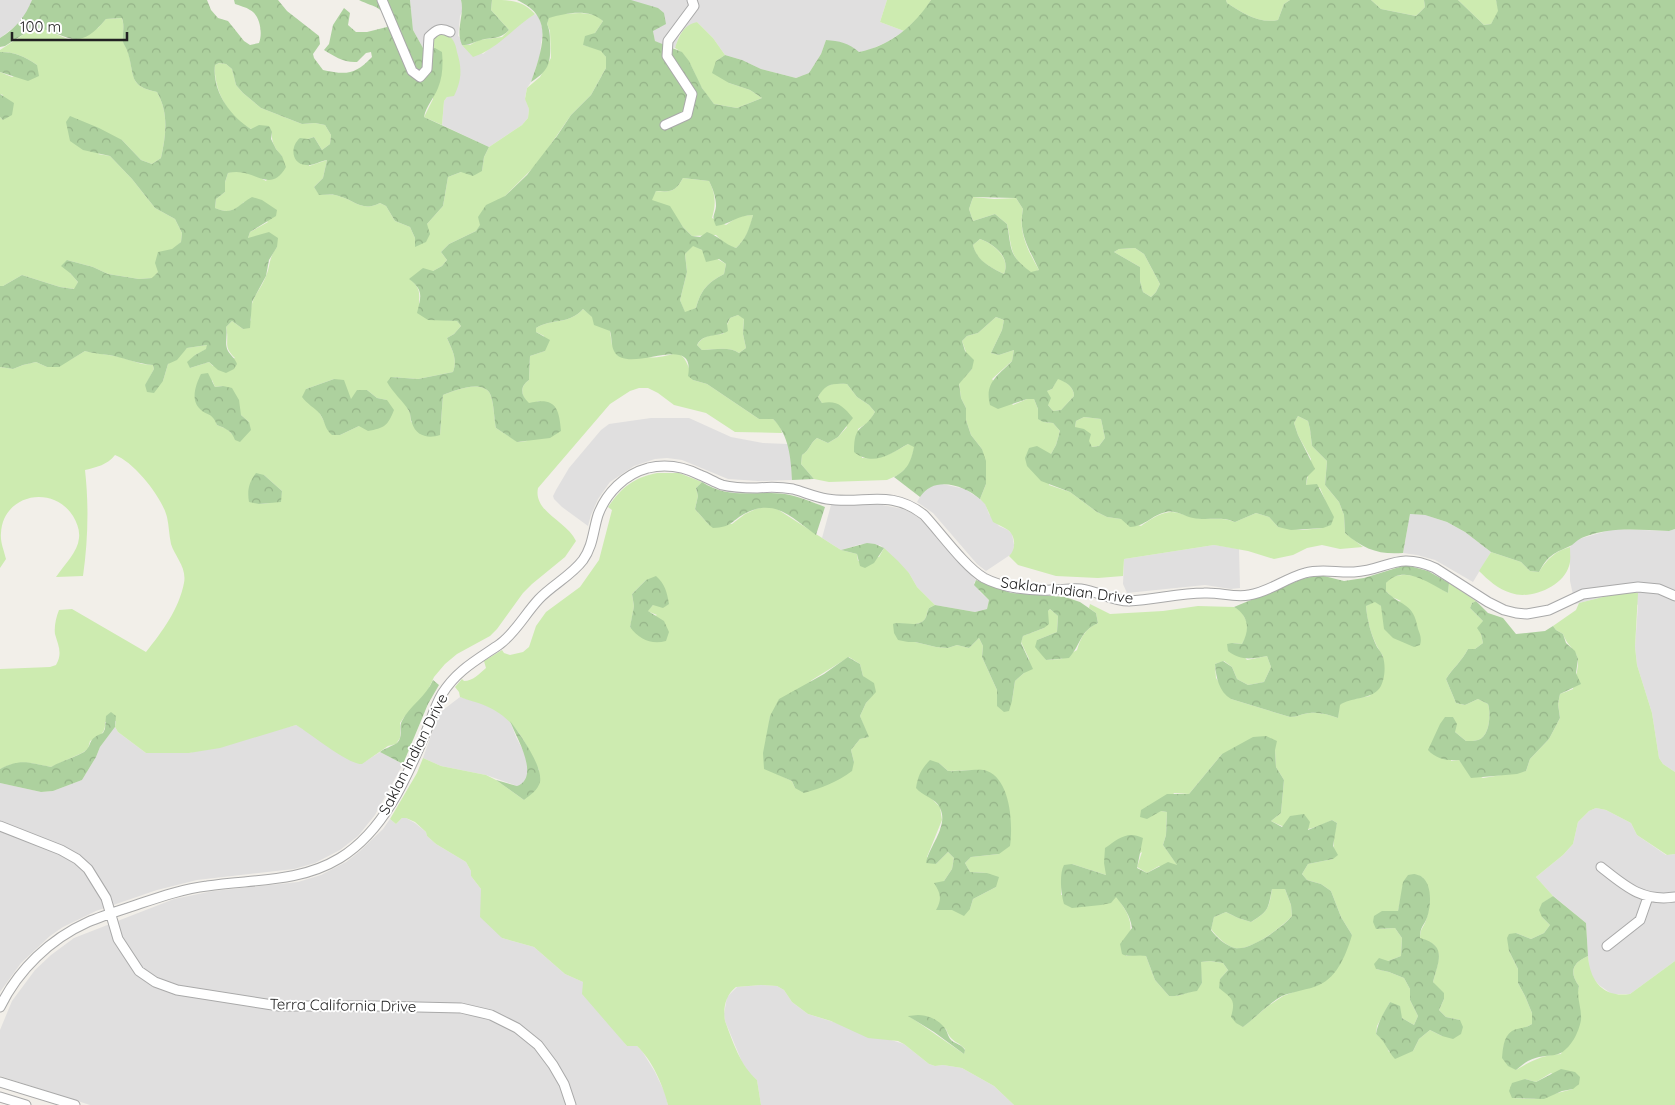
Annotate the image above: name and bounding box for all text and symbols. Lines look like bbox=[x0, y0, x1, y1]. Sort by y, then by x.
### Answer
scale bar bbox=[12, 10, 128, 42]
text: 100 m bbox=[20, 17, 61, 36]
street label: Saklan Indian Drive bbox=[1000, 572, 1134, 608]
street label: Saklan Indian Drive bbox=[374, 690, 452, 818]
street label: Terra California Drive bbox=[270, 994, 416, 1016]

